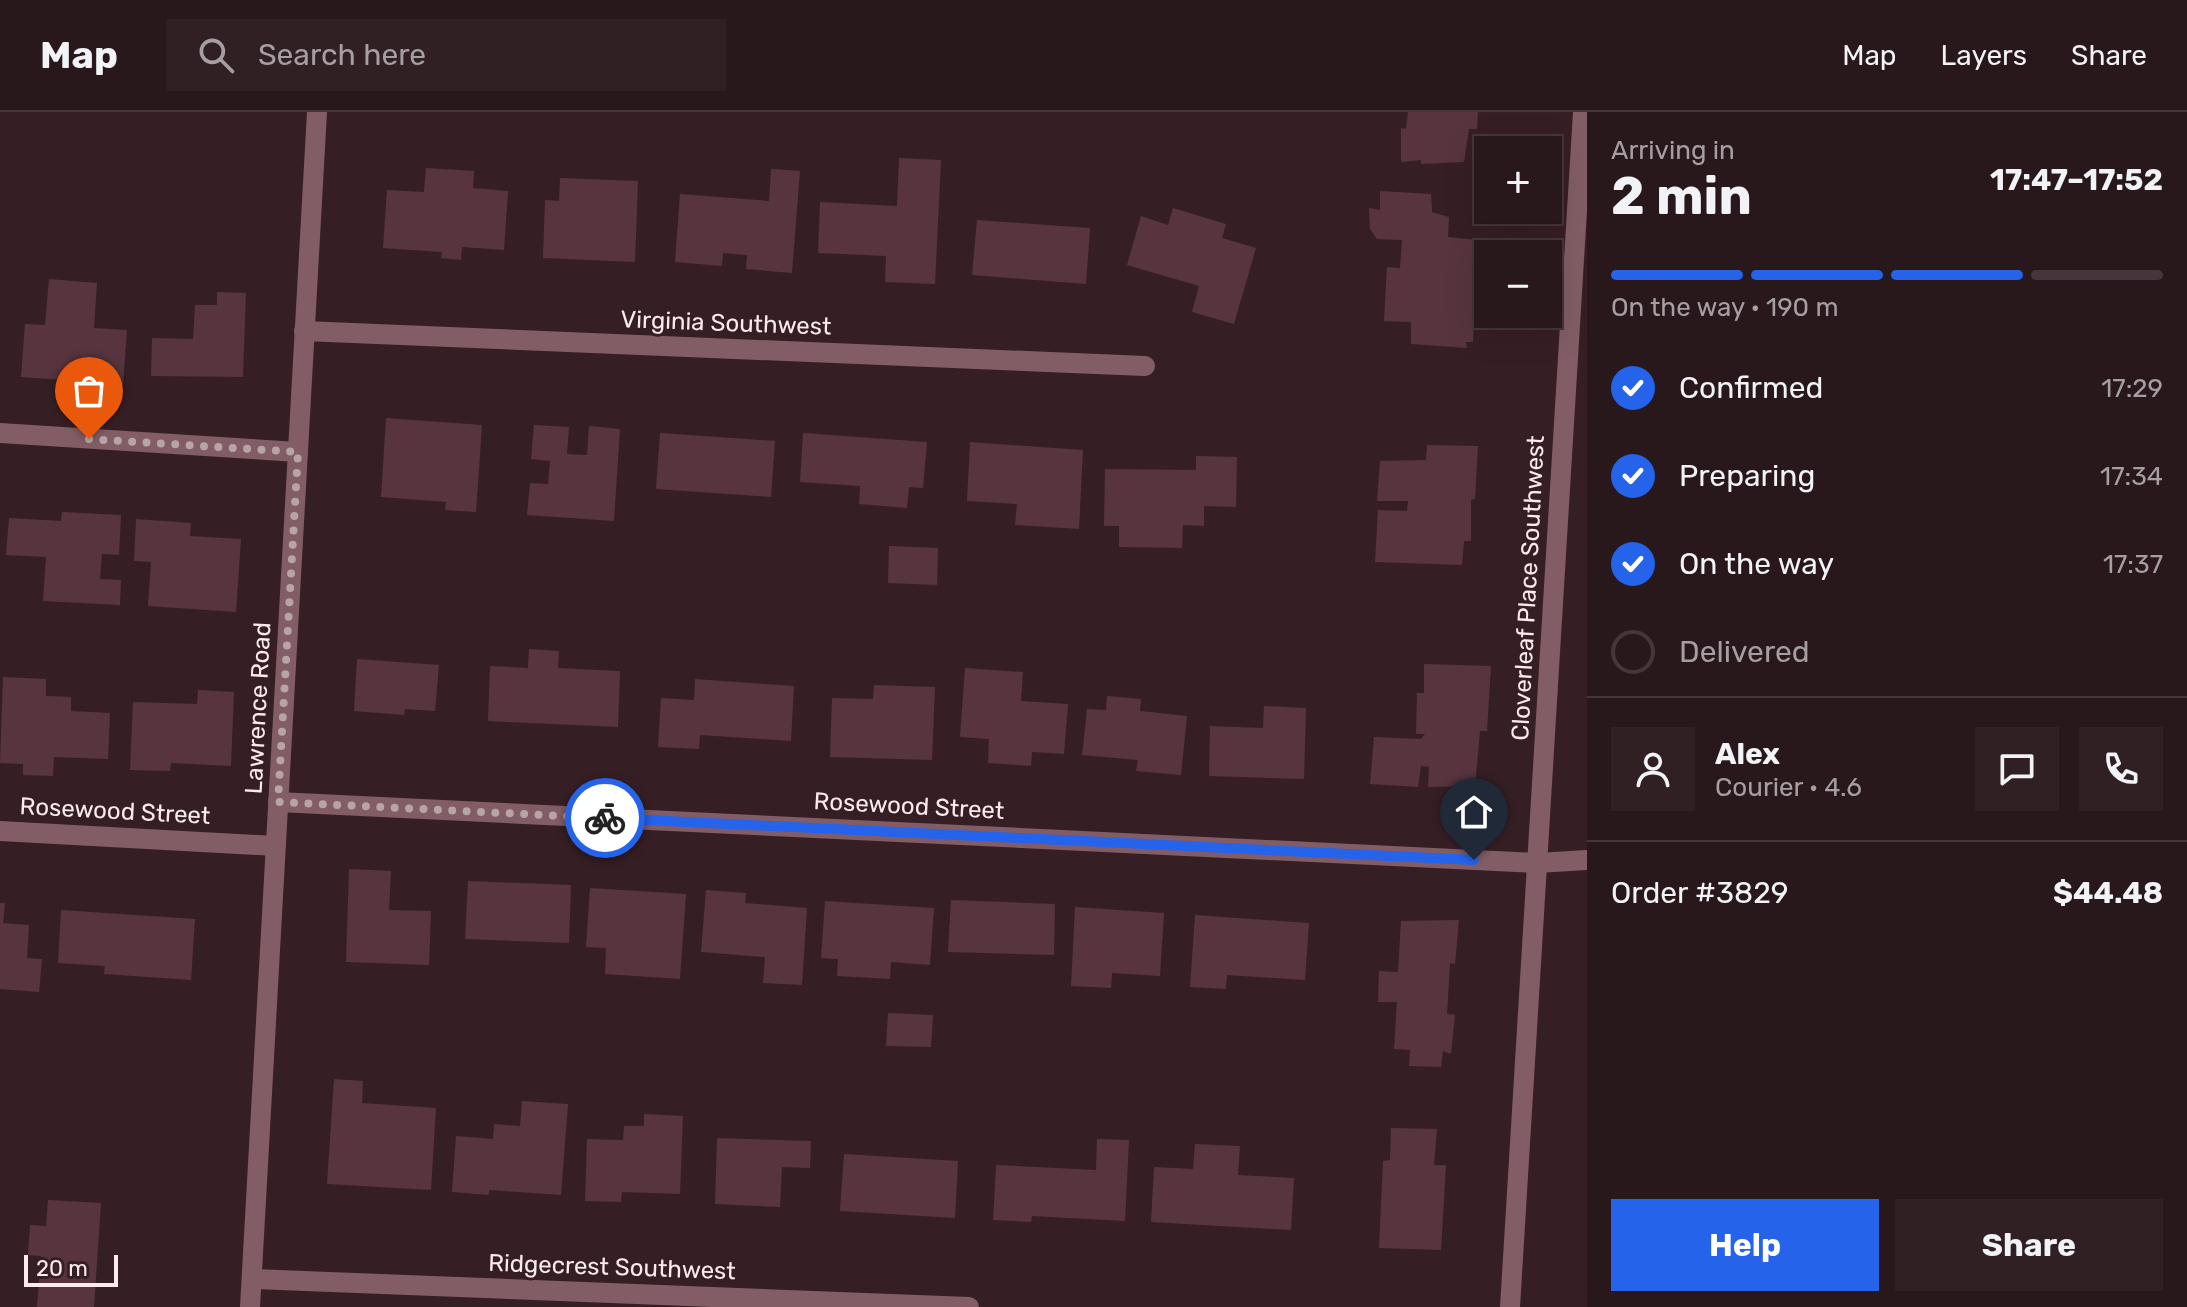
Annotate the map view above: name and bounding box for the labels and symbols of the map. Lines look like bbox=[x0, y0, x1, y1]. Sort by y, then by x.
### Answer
street label: Virginia Southwest bbox=[620, 305, 832, 341]
pin bbox=[55, 357, 123, 439]
street label: Cloverleaf Place Southwest bbox=[1506, 435, 1550, 741]
street label: Lawrence Road bbox=[240, 621, 276, 795]
courier bbox=[565, 778, 645, 858]
pin bbox=[1440, 778, 1508, 860]
street label: Rosewood Street bbox=[813, 787, 1005, 825]
street label: Rosewood Street bbox=[19, 792, 211, 830]
street label: Ridgecrest Southwest bbox=[488, 1249, 736, 1285]
scale bar bbox=[24, 1251, 118, 1287]

